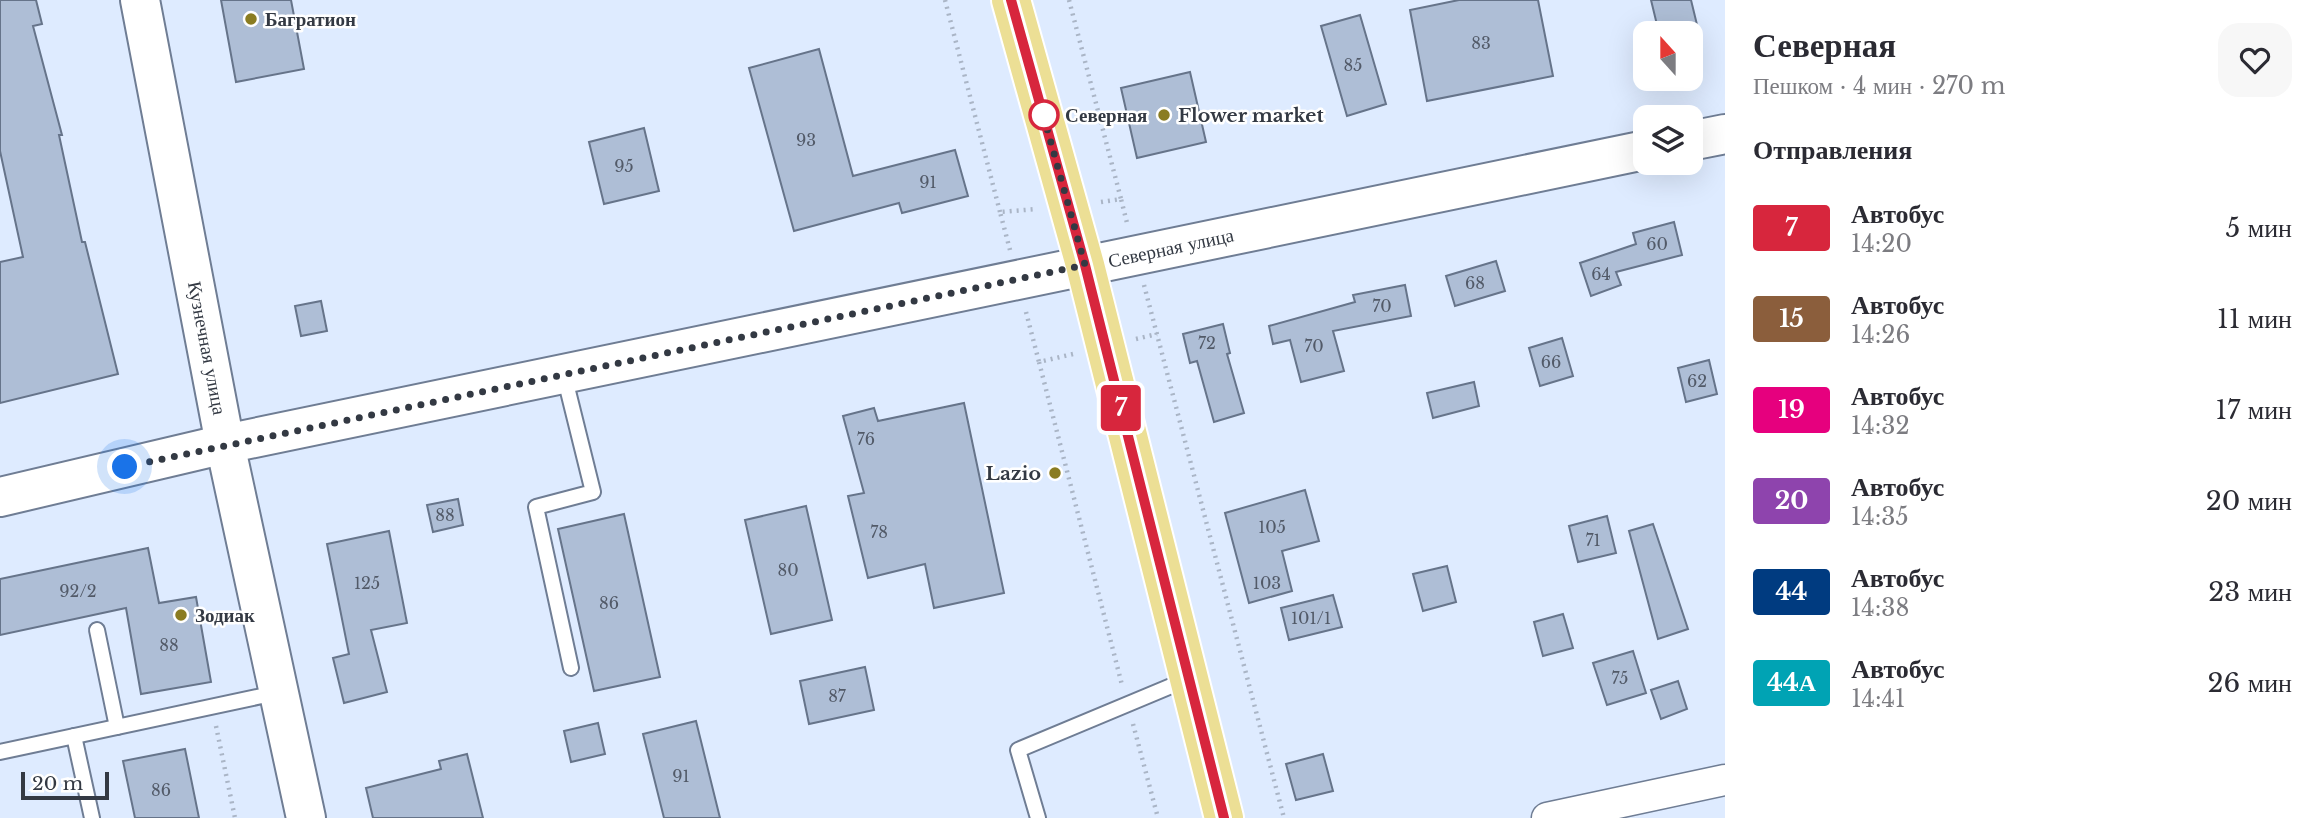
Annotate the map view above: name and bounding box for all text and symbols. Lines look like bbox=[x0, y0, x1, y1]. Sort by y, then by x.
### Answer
place label: Багратион bbox=[265, 8, 356, 31]
marker: Багратион bbox=[243, 11, 259, 27]
north arrow bbox=[1633, 21, 1703, 91]
map controls bbox=[1633, 21, 1703, 175]
button: heart bbox=[2218, 23, 2292, 97]
text: Северная bbox=[1753, 25, 1896, 66]
house number: 83 bbox=[1471, 33, 1491, 53]
house number: 85 bbox=[1344, 55, 1362, 75]
text: Пешком · 4 мин · 270 m bbox=[1753, 72, 2005, 100]
marker: Северная bbox=[1029, 100, 1059, 130]
place label: Северная bbox=[1065, 104, 1147, 127]
place label: Flower market bbox=[1178, 104, 1324, 127]
button: layers bbox=[1633, 105, 1703, 175]
marker: Flower market bbox=[1156, 107, 1172, 123]
house number: 93 bbox=[796, 130, 816, 150]
text: Отправления bbox=[1753, 134, 1912, 166]
house number: 95 bbox=[614, 156, 634, 176]
house number: 91 bbox=[919, 172, 937, 192]
text: Автобус bbox=[1851, 198, 1944, 230]
text: 5 мин bbox=[2225, 212, 2292, 244]
text: 7 bbox=[1785, 213, 1798, 242]
street label: Северная улица bbox=[1106, 223, 1236, 273]
text: 14:20 bbox=[1851, 230, 1912, 258]
house number: 60 bbox=[1646, 234, 1668, 254]
house number: 64 bbox=[1591, 264, 1611, 284]
house number: 68 bbox=[1465, 273, 1485, 293]
street label: Кузнечная улица bbox=[183, 279, 231, 417]
text: Автобус bbox=[1851, 289, 1944, 321]
house number: 70 bbox=[1372, 296, 1392, 316]
text: 11 мин bbox=[2217, 303, 2292, 335]
text: 15 bbox=[1779, 304, 1804, 333]
text: 14:26 bbox=[1851, 321, 1910, 349]
house number: 72 bbox=[1198, 333, 1216, 353]
house number: 70 bbox=[1304, 336, 1324, 356]
house number: 66 bbox=[1541, 352, 1561, 372]
house number: 62 bbox=[1687, 371, 1707, 391]
text: Автобус bbox=[1851, 380, 1944, 412]
line badge: 7 bbox=[1098, 385, 1144, 431]
text: 7 bbox=[1115, 393, 1127, 422]
text: 17 мин bbox=[2216, 394, 2292, 426]
text: 19 bbox=[1778, 395, 1805, 424]
text: 14:32 bbox=[1851, 412, 1910, 440]
house number: 76 bbox=[857, 429, 875, 449]
your location bbox=[107, 449, 142, 484]
place label: Lazio bbox=[986, 462, 1041, 485]
marker: Lazio bbox=[1047, 465, 1063, 481]
text: Автобус bbox=[1851, 471, 1944, 503]
text: 20 мин bbox=[2206, 485, 2292, 517]
text: 20 bbox=[1775, 486, 1808, 515]
text: 14:35 bbox=[1851, 503, 1909, 531]
house number: 88 bbox=[435, 505, 455, 525]
house number: 105 bbox=[1258, 517, 1286, 537]
house number: 78 bbox=[870, 522, 888, 542]
house number: 71 bbox=[1585, 530, 1601, 550]
house number: 80 bbox=[777, 560, 799, 580]
text: Автобус bbox=[1851, 562, 1944, 594]
house number: 125 bbox=[354, 573, 380, 593]
house number: 103 bbox=[1253, 573, 1281, 593]
text: 23 мин bbox=[2208, 576, 2292, 608]
text: 44 bbox=[1776, 577, 1807, 606]
house number: 92/2 bbox=[59, 581, 97, 601]
house number: 86 bbox=[599, 593, 619, 613]
text: 14:38 bbox=[1851, 594, 1909, 622]
place label: Зодиак bbox=[195, 604, 255, 627]
marker: Зодиак bbox=[173, 607, 189, 623]
house number: 101/1 bbox=[1291, 608, 1331, 628]
house number: 88 bbox=[159, 635, 179, 655]
text: Автобус bbox=[1851, 653, 1945, 685]
text: 26 мин bbox=[2208, 667, 2292, 699]
house number: 75 bbox=[1612, 668, 1628, 688]
text: 44А bbox=[1767, 668, 1816, 697]
text: 14:41 bbox=[1851, 685, 1905, 713]
house number: 87 bbox=[828, 686, 847, 706]
house number: 91 bbox=[672, 766, 690, 786]
scale bar bbox=[21, 769, 108, 801]
text: 20 m bbox=[32, 772, 83, 795]
house number: 86 bbox=[151, 780, 171, 800]

